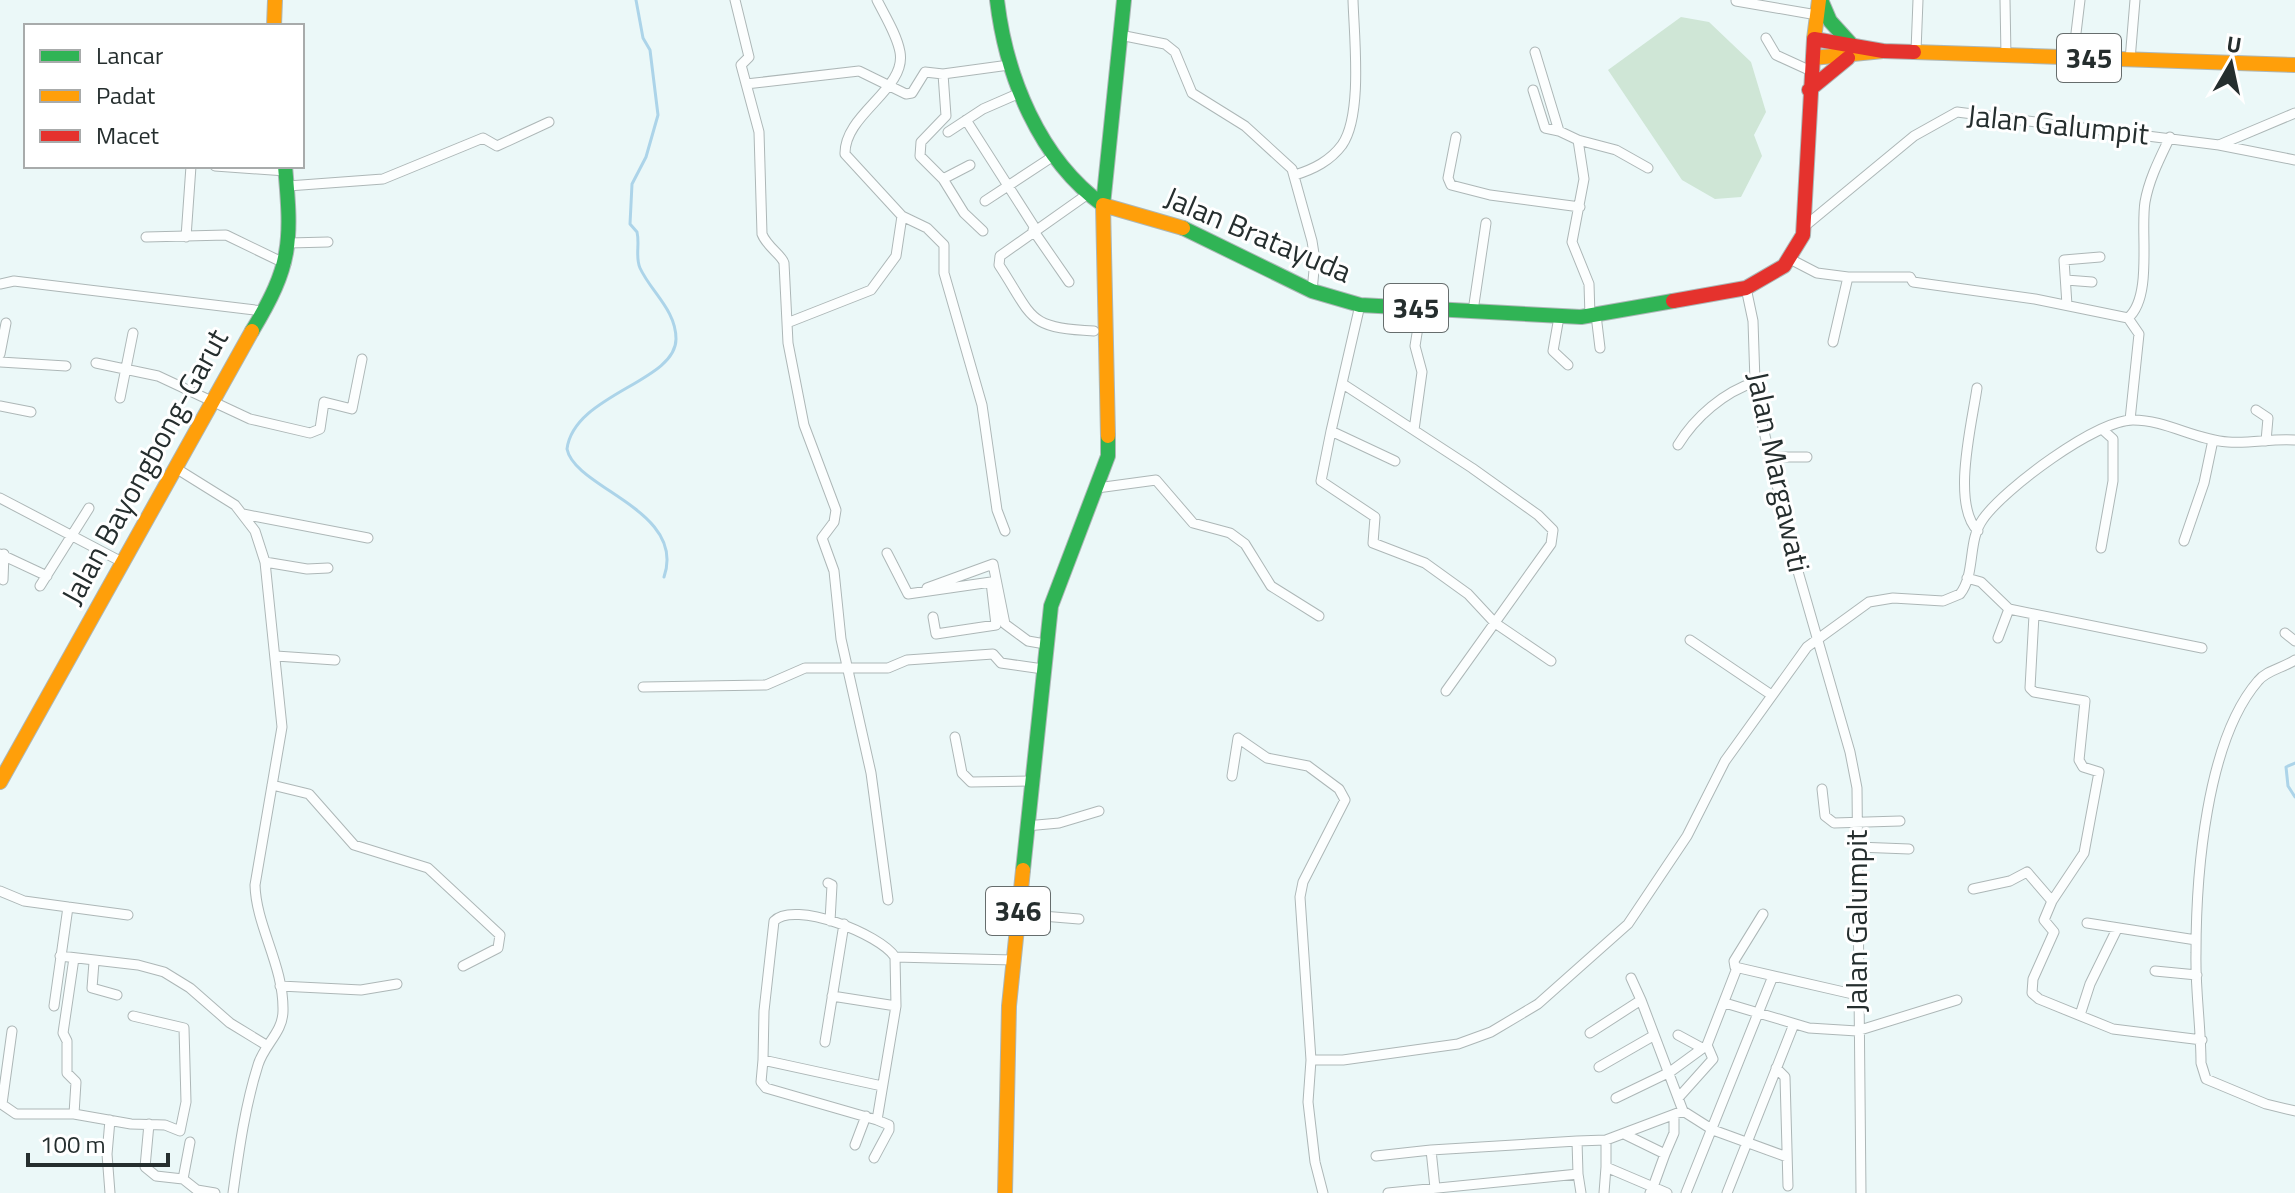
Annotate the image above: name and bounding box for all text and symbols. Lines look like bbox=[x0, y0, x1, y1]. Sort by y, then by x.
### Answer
legend bbox=[24, 24, 304, 168]
north arrow bbox=[2191, 24, 2271, 104]
text: U bbox=[2224, 26, 2244, 62]
road number: 345 bbox=[2057, 34, 2121, 82]
text: Lancar bbox=[96, 37, 163, 73]
text: Padat bbox=[96, 77, 156, 113]
street label: Jalan Galumpit bbox=[1965, 92, 2152, 156]
text: Macet bbox=[96, 117, 160, 153]
street label: Jalan Bratayuda bbox=[1158, 174, 1359, 294]
road number: 345 bbox=[1384, 284, 1448, 332]
street label: Jalan Bayongbong-Garut bbox=[49, 320, 240, 613]
street label: Jalan Margawati bbox=[1735, 367, 1823, 576]
street label: Jalan Galumpit bbox=[1833, 829, 1879, 1012]
road number: 346 bbox=[986, 887, 1050, 935]
scale bar bbox=[28, 1117, 168, 1167]
text: 100 m bbox=[40, 1126, 106, 1162]

